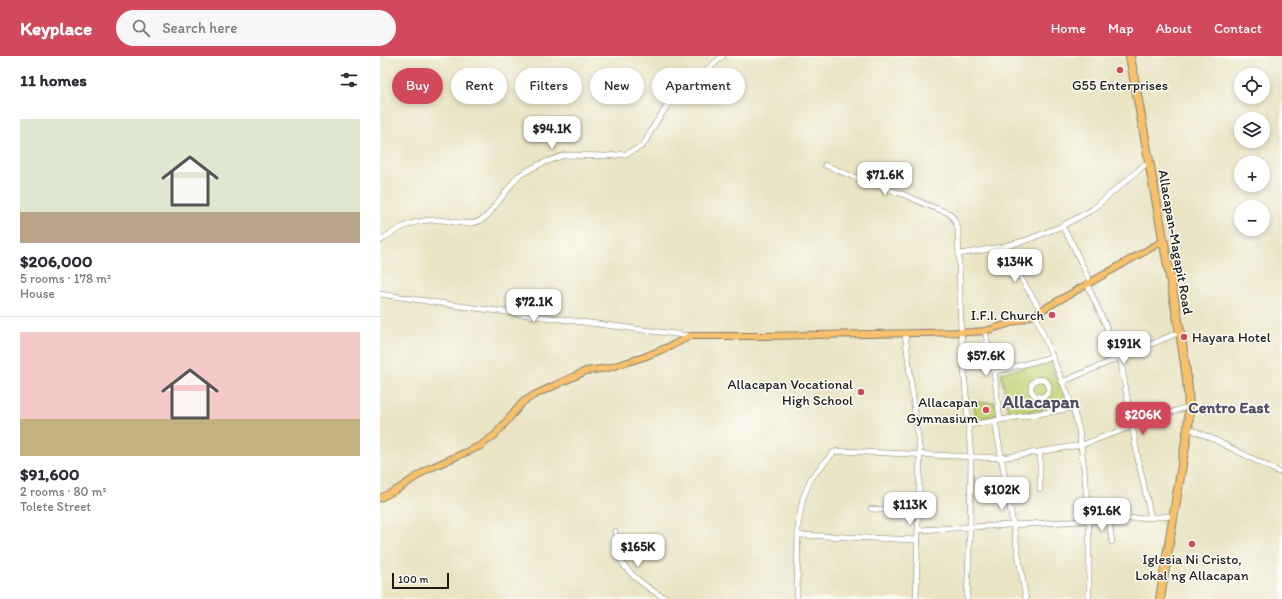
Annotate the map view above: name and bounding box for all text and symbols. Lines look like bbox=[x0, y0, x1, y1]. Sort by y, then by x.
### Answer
search box bbox=[116, 10, 396, 46]
text: Keyplace bbox=[20, 17, 92, 40]
icon: search bbox=[130, 17, 152, 39]
text: Search here bbox=[162, 19, 237, 37]
text: Home bbox=[1051, 20, 1086, 37]
text: Map bbox=[1108, 20, 1134, 37]
text: About bbox=[1156, 20, 1192, 37]
text: Contact bbox=[1214, 20, 1262, 37]
marker: G55 Enterprises bbox=[1115, 65, 1125, 75]
chip: Buy bbox=[392, 68, 443, 104]
chip: Rent bbox=[451, 68, 507, 104]
chip: Filters bbox=[515, 68, 582, 104]
chip: New bbox=[590, 68, 644, 104]
chip: Apartment bbox=[652, 68, 745, 104]
map controls bbox=[1234, 68, 1270, 236]
button: locate bbox=[1234, 68, 1270, 104]
icon: filters bbox=[338, 69, 360, 91]
text: 11 homes bbox=[20, 70, 87, 90]
place label: G55 Enterprises bbox=[1072, 77, 1168, 94]
button: layers bbox=[1234, 112, 1270, 148]
pin: $94.1K bbox=[519, 116, 585, 150]
text: $94.1K bbox=[533, 121, 571, 136]
icon: home bbox=[154, 145, 226, 217]
button: + bbox=[1234, 156, 1270, 192]
pin: $71.6K bbox=[852, 162, 918, 196]
text: $71.6K bbox=[866, 167, 904, 182]
street label: Allacapan-Magapit Road bbox=[1154, 168, 1197, 316]
button: − bbox=[1234, 200, 1270, 236]
pin: $134K bbox=[987, 249, 1043, 283]
text: $206,000 bbox=[20, 251, 92, 271]
text: $134K bbox=[997, 254, 1033, 269]
text: 5 rooms · 178 m² bbox=[20, 271, 111, 286]
text: House bbox=[20, 286, 55, 301]
pin: $72.1K bbox=[501, 289, 567, 323]
text: $72.1K bbox=[515, 294, 553, 309]
place label: I.F.I. Church bbox=[971, 307, 1044, 324]
marker: I.F.I. Church bbox=[1047, 310, 1057, 320]
place label: Hayara Hotel bbox=[1192, 329, 1271, 346]
pin: $191K bbox=[1096, 331, 1152, 365]
marker: Hayara Hotel bbox=[1179, 332, 1189, 342]
text: $191K bbox=[1107, 336, 1141, 351]
pin: $57.6K bbox=[953, 343, 1019, 377]
text: $57.6K bbox=[967, 348, 1005, 363]
icon: home bbox=[154, 358, 226, 430]
place label: Allacapan Vocational High School bbox=[727, 376, 853, 409]
marker: Allacapan Vocational High School bbox=[856, 387, 866, 397]
district label: Allacapan bbox=[1002, 391, 1080, 413]
place label: Allacapan Gymnasium bbox=[906, 394, 979, 427]
district label: Centro East bbox=[1188, 398, 1270, 417]
pin: $206K bbox=[1115, 402, 1171, 436]
marker: Allacapan Gymnasium bbox=[981, 405, 991, 415]
text: $206K bbox=[1125, 407, 1161, 422]
text: $91,600 bbox=[20, 464, 79, 484]
pin: $102K bbox=[974, 477, 1030, 511]
text: $102K bbox=[984, 482, 1020, 497]
text: 2 rooms · 80 m² bbox=[20, 484, 107, 499]
pin: $113K bbox=[882, 492, 938, 526]
text: $113K bbox=[893, 497, 927, 512]
pin: $91.6K bbox=[1069, 498, 1135, 532]
text: Tolete Street bbox=[20, 499, 91, 514]
text: $91.6K bbox=[1083, 503, 1121, 518]
pin: $165K bbox=[610, 534, 666, 568]
text: $165K bbox=[621, 539, 655, 554]
marker: Iglesia Ni Cristo, Lokal ng Allacapan bbox=[1187, 539, 1197, 549]
place label: Iglesia Ni Cristo, Lokal ng Allacapan bbox=[1135, 551, 1249, 584]
scale bar bbox=[392, 571, 449, 590]
text: 100 m bbox=[398, 573, 428, 586]

